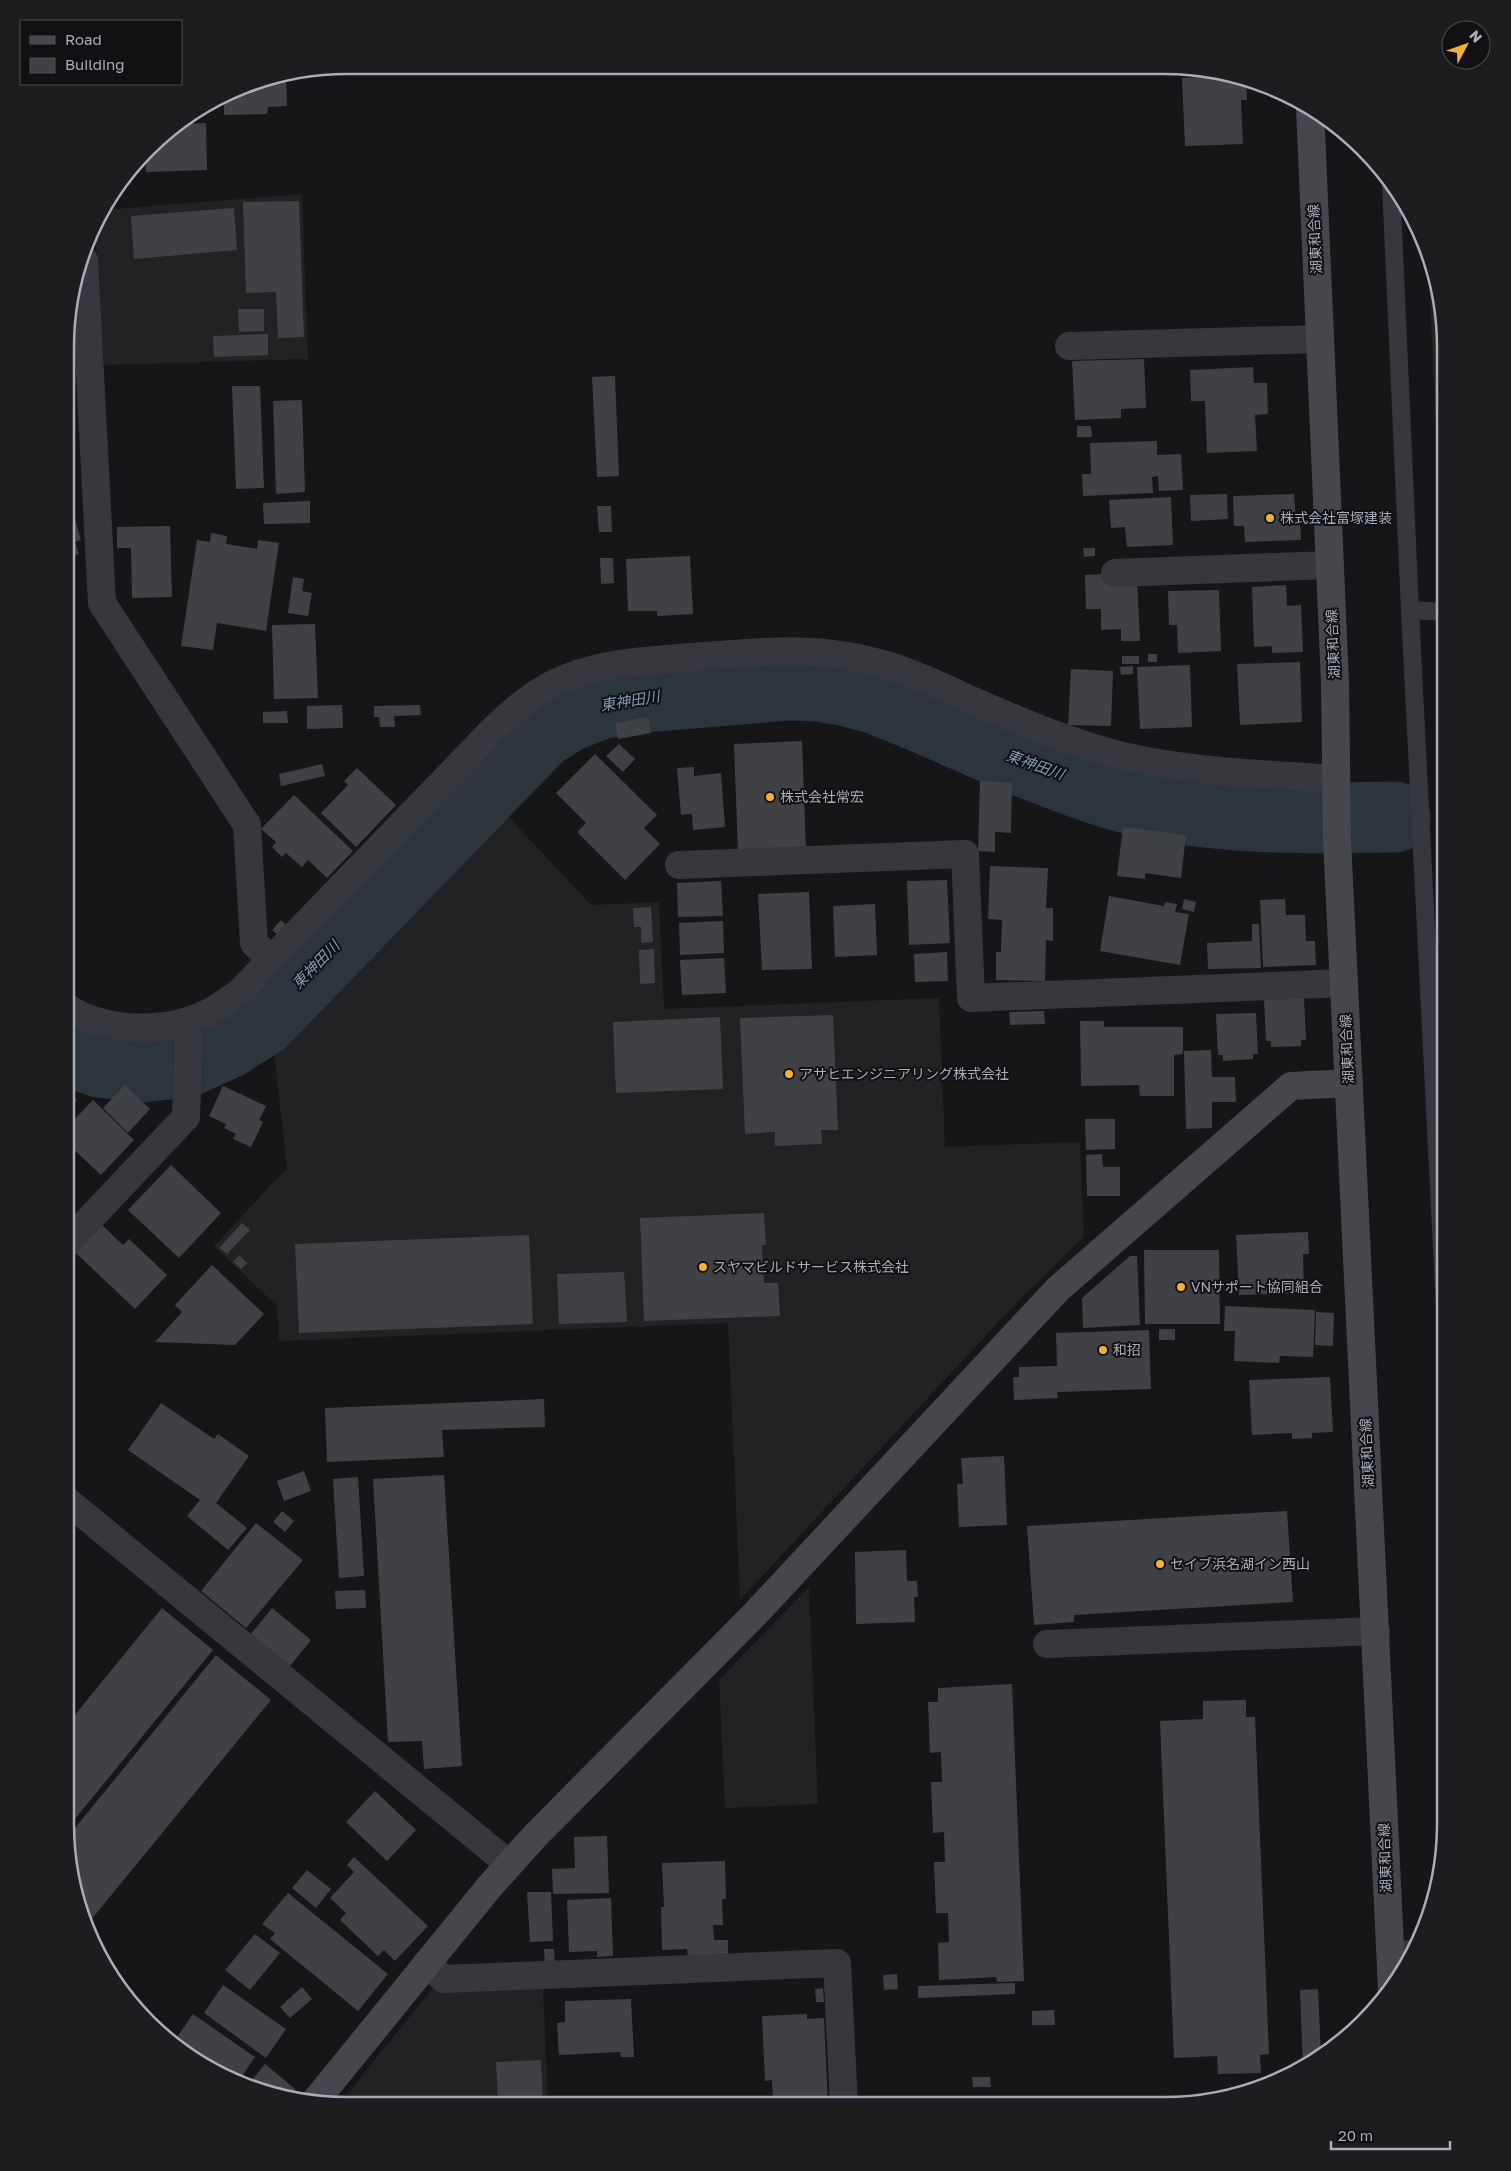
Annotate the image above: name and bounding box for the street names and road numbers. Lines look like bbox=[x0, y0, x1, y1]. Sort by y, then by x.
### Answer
street label: 湖東和合線 bbox=[1304, 204, 1325, 274]
street label: 湖東和合線 bbox=[1322, 609, 1343, 679]
street label: 湖東和合線 bbox=[1336, 1014, 1357, 1084]
street label: 湖東和合線 bbox=[1356, 1418, 1377, 1488]
street label: 湖東和合線 bbox=[1375, 1823, 1394, 1893]

